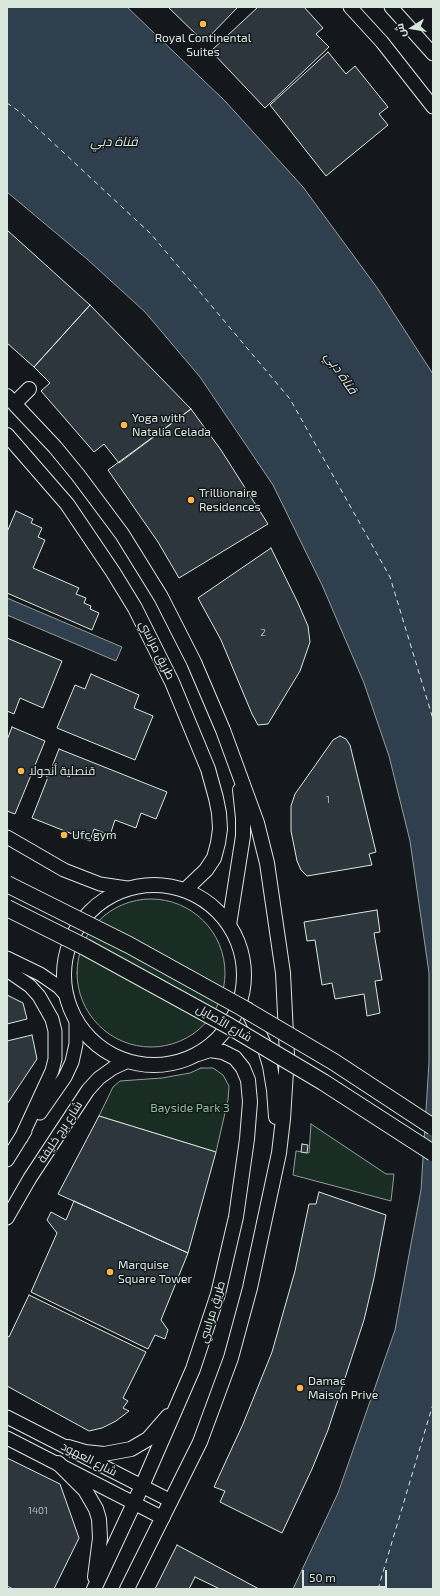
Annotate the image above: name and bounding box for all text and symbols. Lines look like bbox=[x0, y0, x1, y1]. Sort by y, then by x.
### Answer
north arrow bbox=[392, 8, 432, 48]
marker: Royal Continental Suites bbox=[198, 19, 208, 29]
text: ش bbox=[392, 22, 408, 39]
place label: Royal Continental Suites bbox=[155, 31, 251, 59]
water label: قناة دبي bbox=[90, 134, 138, 150]
water label: قناة دبي bbox=[321, 349, 361, 397]
place label: Yoga with Natalia Celada bbox=[132, 411, 211, 439]
marker: Yoga with Natalia Celada bbox=[119, 420, 129, 430]
place label: Trillionaire Residences bbox=[199, 486, 260, 514]
marker: Trillionaire Residences bbox=[186, 495, 196, 505]
street label: طريق مراسي bbox=[136, 618, 178, 682]
house number: 2 bbox=[260, 627, 266, 639]
place label: قنصلية أنجولا bbox=[29, 764, 95, 778]
marker: قنصلية أنجولا bbox=[16, 766, 26, 776]
house number: 1 bbox=[326, 794, 330, 806]
place label: Ufc gym bbox=[72, 828, 117, 842]
marker: Ufc gym bbox=[59, 830, 69, 840]
street label: شارع الأصايل bbox=[194, 1001, 254, 1045]
street label: شارع برج خليفة bbox=[35, 1098, 85, 1166]
park label: Bayside Park 3 bbox=[150, 1101, 230, 1115]
place label: Marquise Square Tower bbox=[118, 1258, 192, 1286]
marker: Marquise Square Tower bbox=[105, 1267, 115, 1277]
street label: طريق مراسي bbox=[196, 1279, 228, 1345]
place label: Damac Maison Prive bbox=[308, 1374, 378, 1402]
marker: Damac Maison Prive bbox=[295, 1383, 305, 1393]
street label: شارع العهود bbox=[59, 1439, 119, 1479]
house number: 1401 bbox=[28, 1505, 48, 1517]
scale bar bbox=[304, 1562, 389, 1588]
text: 50 m bbox=[309, 1570, 336, 1584]

